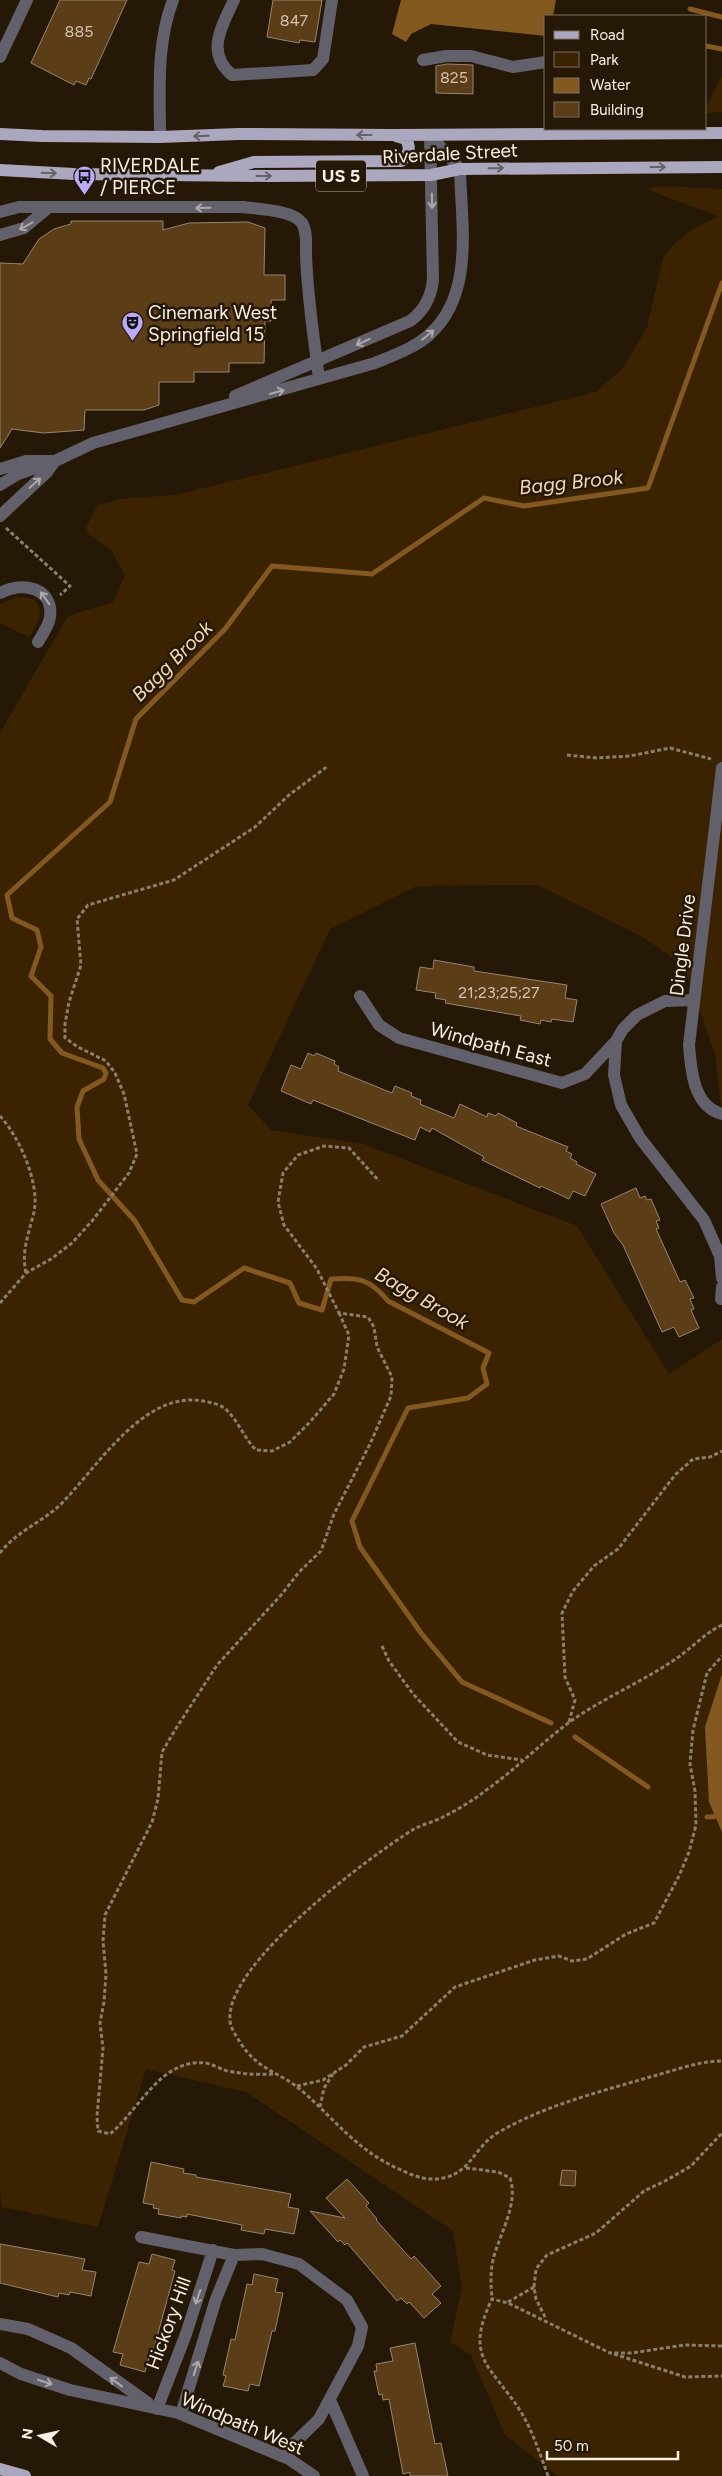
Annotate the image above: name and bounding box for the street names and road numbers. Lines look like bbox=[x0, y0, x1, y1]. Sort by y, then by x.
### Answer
street label: Riverdale Street bbox=[382, 138, 519, 169]
road number: US 5 bbox=[316, 160, 366, 192]
street label: Dingle Drive bbox=[665, 893, 700, 997]
street label: Windpath East bbox=[428, 1017, 554, 1072]
street label: Hickory Hill bbox=[141, 2274, 196, 2373]
street label: Windpath West bbox=[178, 2387, 308, 2460]

